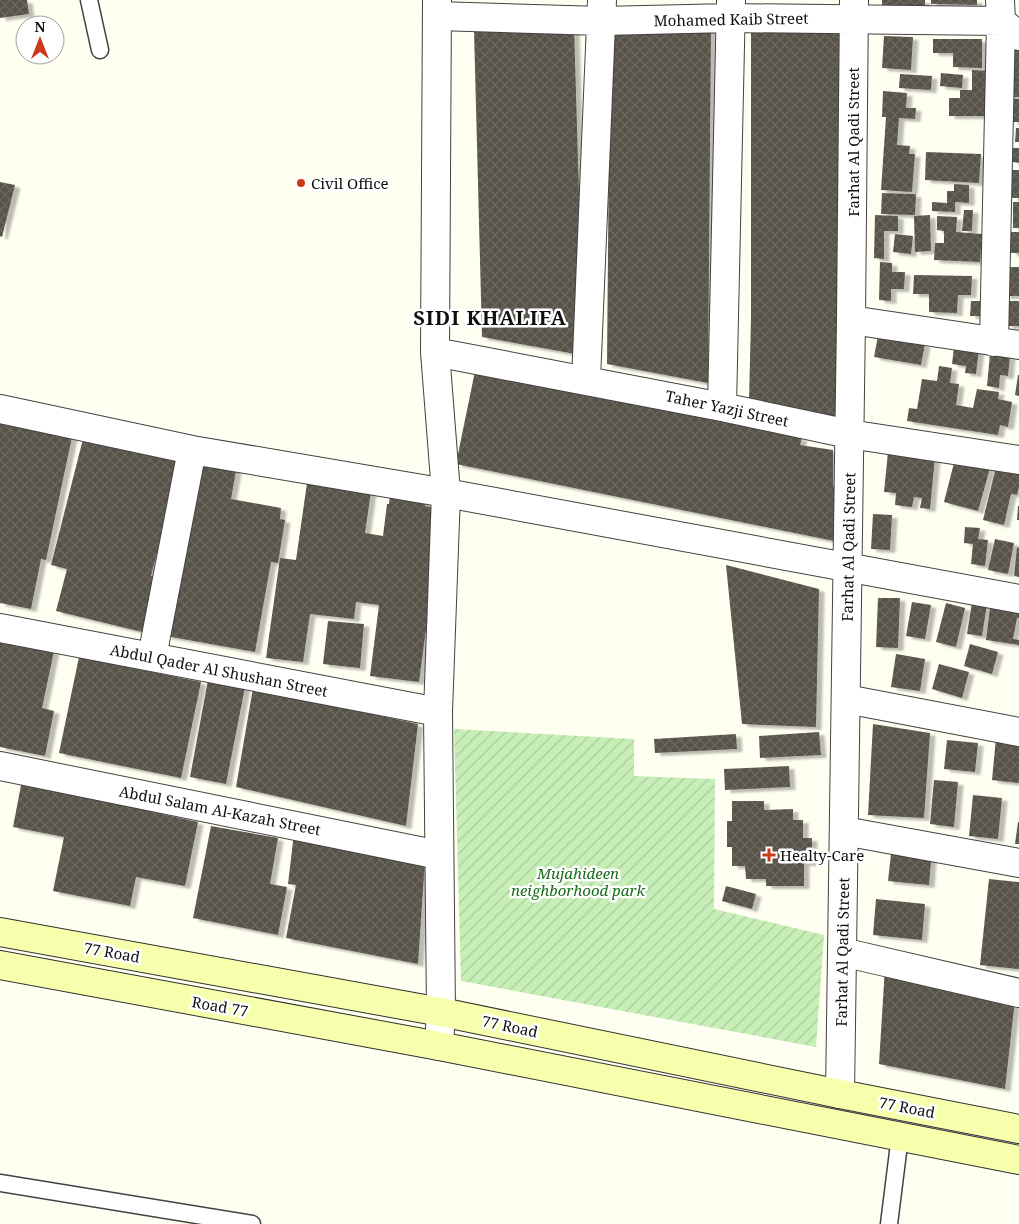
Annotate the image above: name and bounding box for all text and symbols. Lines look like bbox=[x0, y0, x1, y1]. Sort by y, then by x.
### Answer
street label: Mohamed Kaib Street bbox=[653, 8, 809, 30]
north arrow bbox=[15, 15, 65, 65]
text: N bbox=[34, 17, 46, 36]
street label: Farhat Al Qadi Street bbox=[843, 67, 863, 217]
place label: Civil Office bbox=[311, 173, 389, 193]
marker: Civil Office bbox=[295, 177, 307, 189]
district label: SIDI KHALIFA bbox=[413, 304, 567, 331]
street label: Taher Yazji Street bbox=[664, 385, 790, 431]
street label: Farhat Al Qadi Street bbox=[837, 472, 859, 622]
street label: Abdul Qader Al Shushan Street bbox=[108, 639, 330, 701]
street label: Abdul Salam Al-Kazah Street bbox=[117, 781, 323, 839]
place label: Healty-Care bbox=[780, 845, 864, 865]
marker: Healty-Care bbox=[762, 848, 776, 862]
park label: Mujahideen neighborhood park bbox=[511, 863, 645, 900]
street label: Farhat Al Qadi Street bbox=[831, 877, 853, 1027]
street label: 77 Road bbox=[82, 937, 142, 967]
street label: Road 77 bbox=[190, 991, 250, 1021]
street label: 77 Road bbox=[480, 1010, 540, 1042]
street label: 77 Road bbox=[877, 1092, 937, 1122]

